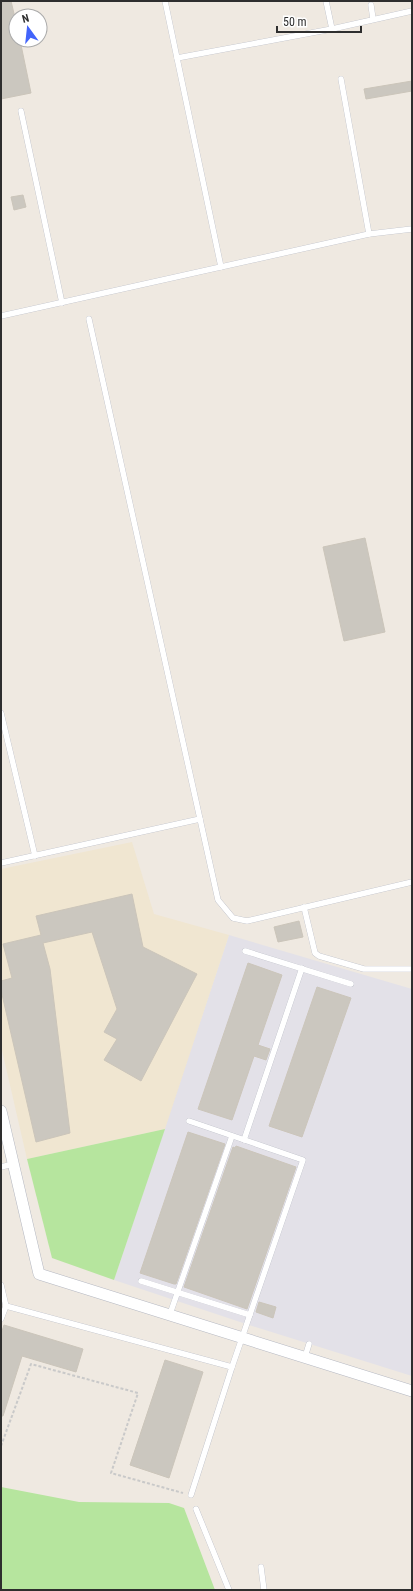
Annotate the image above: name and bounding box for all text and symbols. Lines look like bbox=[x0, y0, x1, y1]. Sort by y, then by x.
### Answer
north arrow bbox=[8, 8, 48, 48]
scale bar bbox=[277, 8, 361, 34]
text: N bbox=[21, 12, 31, 26]
text: 50 m bbox=[283, 15, 307, 29]

